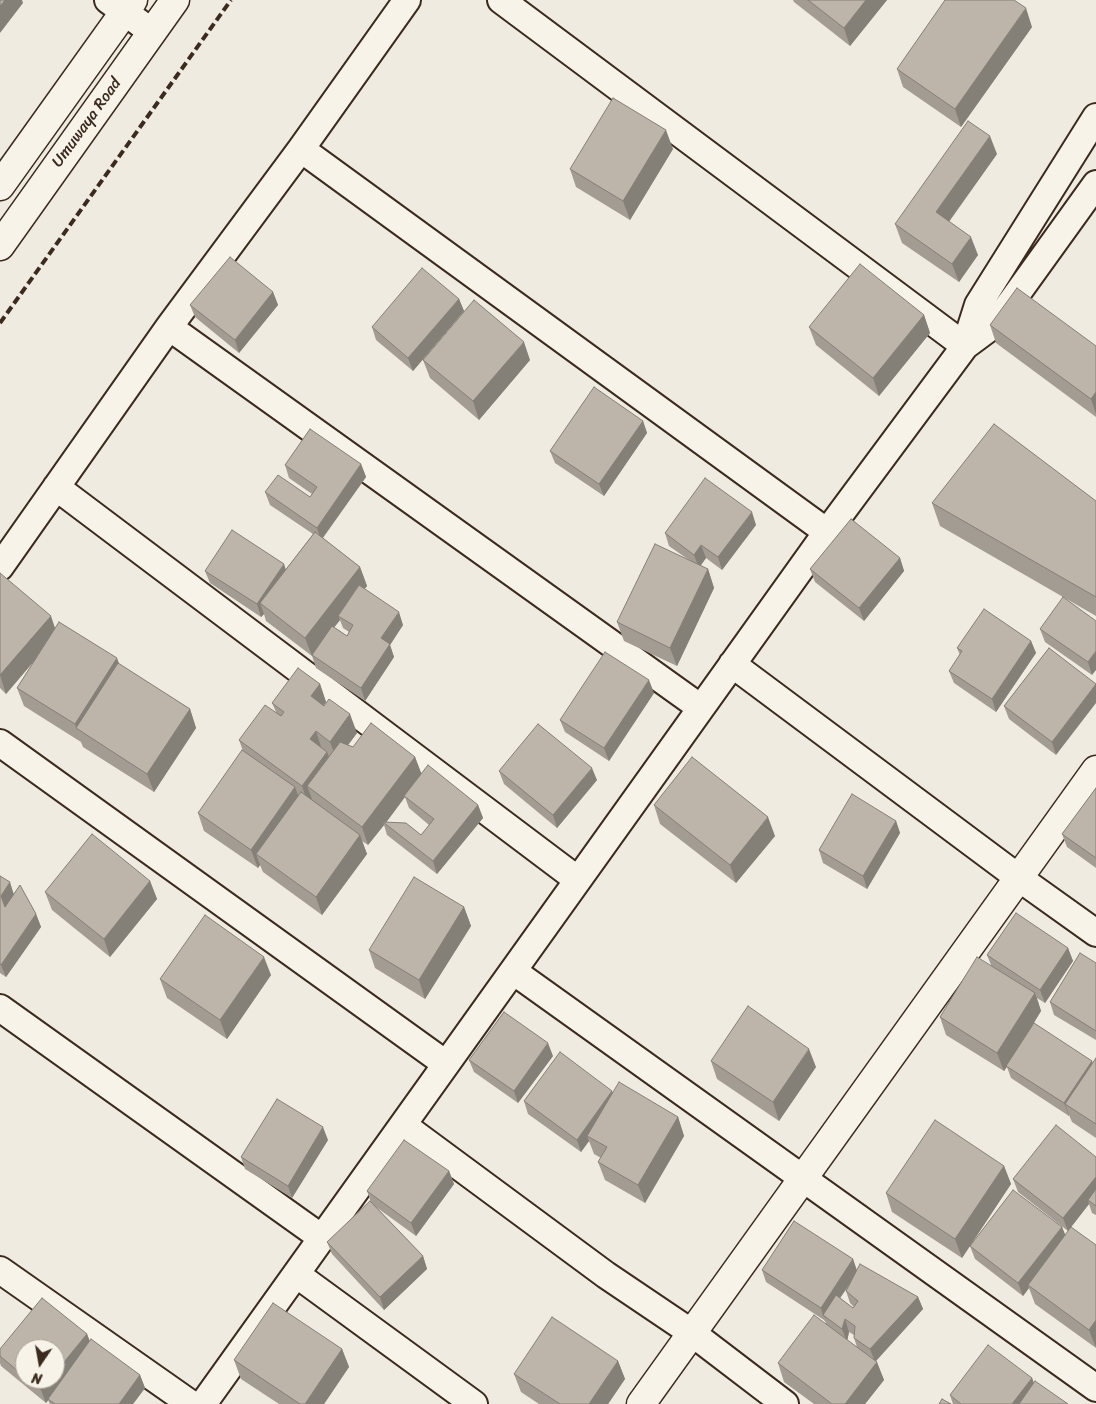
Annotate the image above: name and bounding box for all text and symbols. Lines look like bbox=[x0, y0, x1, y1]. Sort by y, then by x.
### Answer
street label: Umuwaya Road bbox=[48, 75, 126, 171]
north arrow bbox=[15, 1339, 65, 1389]
text: N bbox=[30, 1365, 44, 1391]

